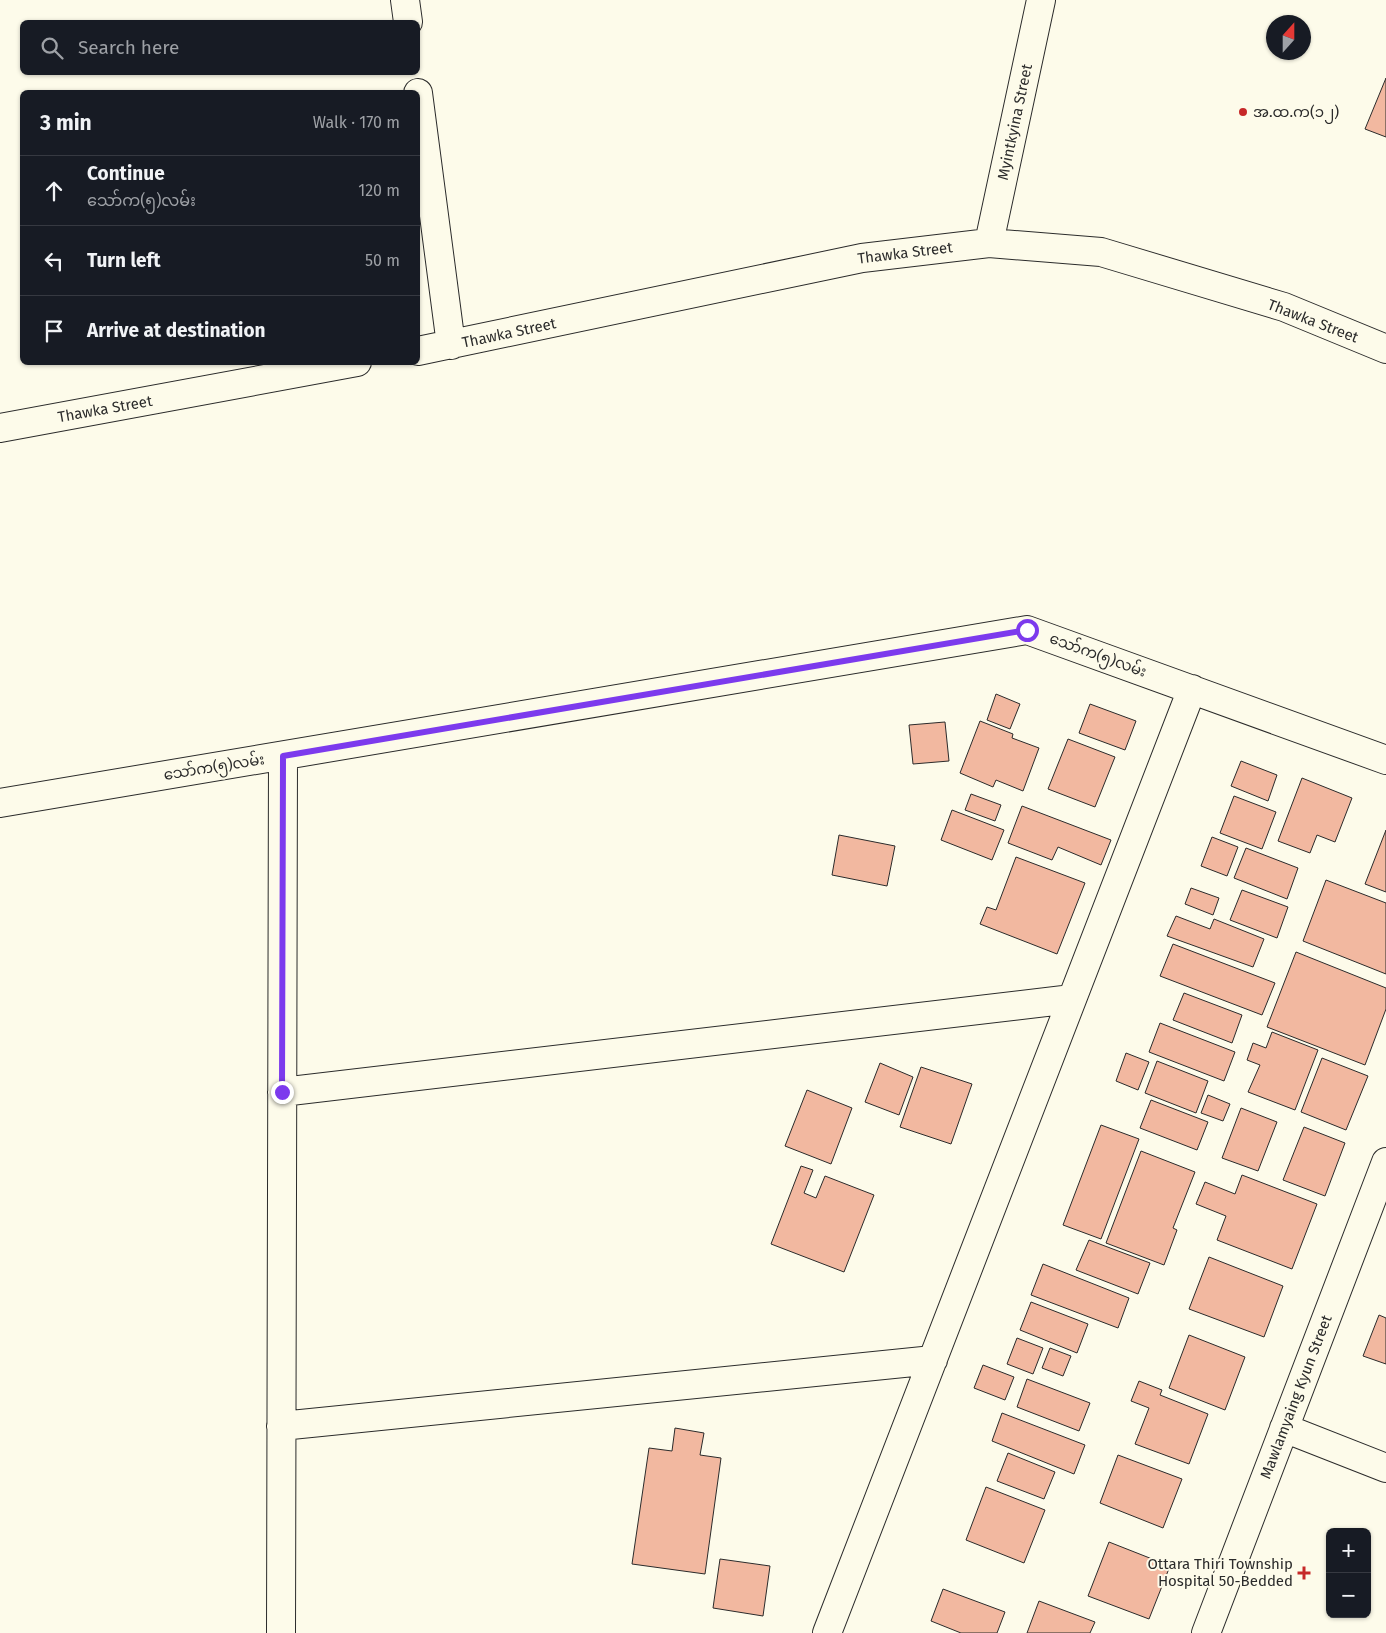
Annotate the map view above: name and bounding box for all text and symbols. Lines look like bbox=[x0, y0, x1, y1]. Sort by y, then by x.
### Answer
north arrow bbox=[1266, 15, 1311, 60]
search box bbox=[20, 20, 420, 75]
icon: search bbox=[38, 34, 66, 62]
text: Search here bbox=[78, 36, 179, 59]
street label: Myintkyina Street bbox=[994, 62, 1036, 182]
place label: အ.ထ.က(၁၂) bbox=[1253, 103, 1339, 124]
marker: အ.ထ.က(၁၂) bbox=[1237, 106, 1249, 118]
text: 3 min bbox=[40, 110, 92, 136]
text: Walk · 170 m bbox=[313, 113, 400, 132]
text: Continue bbox=[87, 162, 165, 185]
icon: ahead bbox=[40, 177, 68, 205]
text: 120 m bbox=[358, 181, 400, 200]
text: သော်က(၅)လမ်း bbox=[87, 191, 196, 210]
street label: Thawka Street bbox=[856, 238, 954, 268]
icon: left bbox=[40, 247, 68, 275]
text: Turn left bbox=[87, 249, 161, 272]
text: 50 m bbox=[365, 251, 400, 270]
street label: Thawka Street bbox=[1265, 295, 1361, 347]
street label: Thawka Street bbox=[460, 314, 558, 352]
icon: arrive bbox=[40, 317, 68, 345]
text: Arrive at destination bbox=[87, 319, 266, 342]
street label: Thawka Street bbox=[56, 392, 154, 426]
route start bbox=[1016, 619, 1039, 642]
street label: သော်က(၅)လမ်း bbox=[1046, 628, 1149, 684]
street label: သော်က(၅)လမ်း bbox=[162, 749, 266, 787]
route end bbox=[271, 1081, 294, 1104]
street label: Mawlamyaing Kyun Street bbox=[1256, 1312, 1336, 1481]
map controls bbox=[1326, 1528, 1371, 1618]
button: + bbox=[1326, 1528, 1371, 1573]
place label: Ottara Thiri Township Hospital 50-Bedded bbox=[1147, 1555, 1293, 1590]
marker: Ottara Thiri Township Hospital 50-Bedded bbox=[1297, 1566, 1311, 1580]
button: − bbox=[1326, 1573, 1371, 1618]

